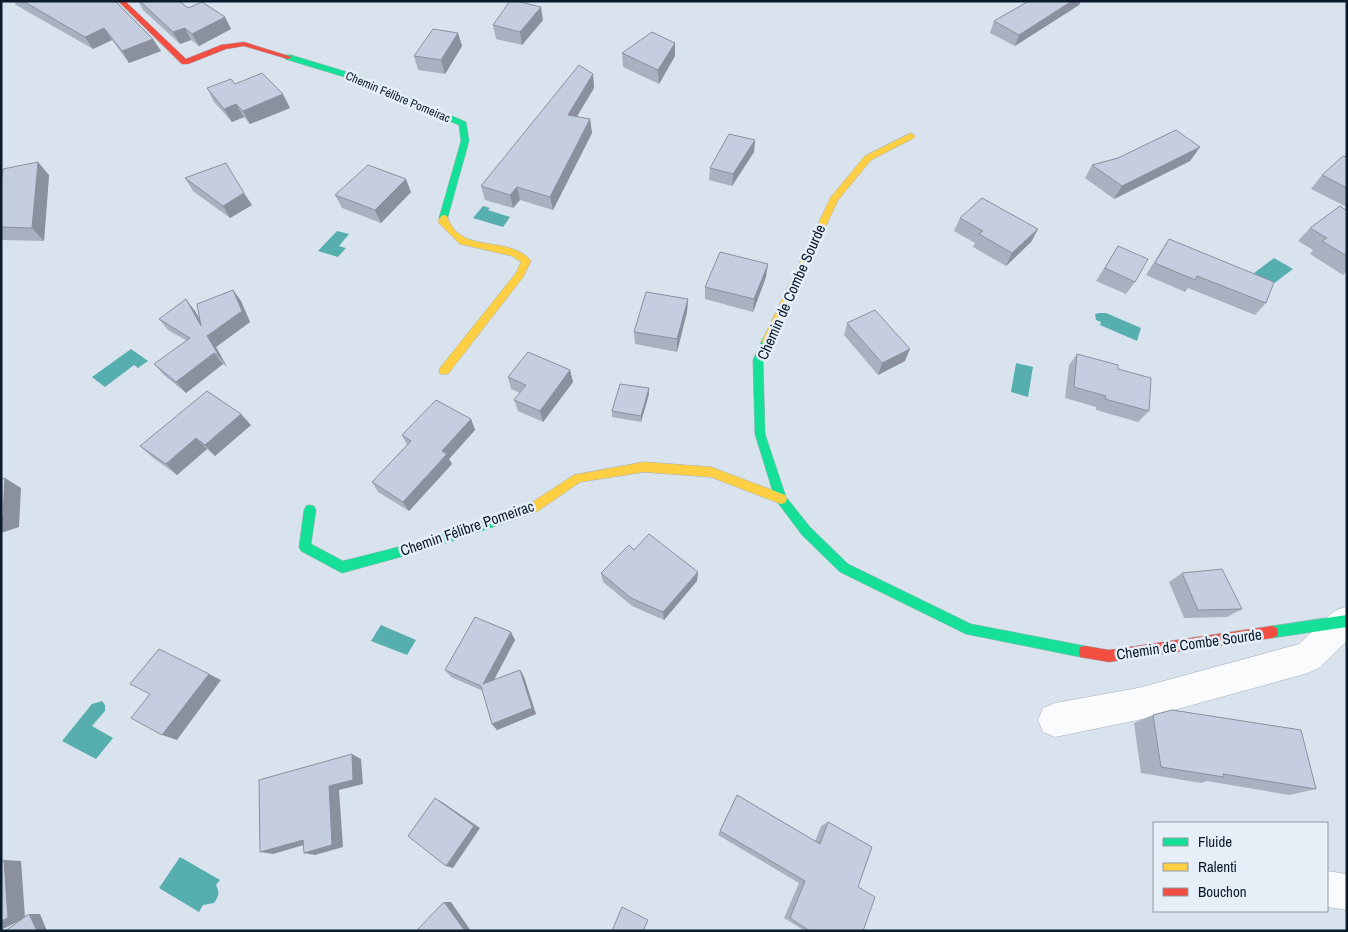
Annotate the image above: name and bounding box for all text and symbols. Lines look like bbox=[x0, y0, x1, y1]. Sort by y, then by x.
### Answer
street label: Chemin Félibre Pomeirac bbox=[343, 68, 453, 126]
street label: Chemin de Combe Sourde bbox=[752, 221, 830, 363]
street label: Chemin Félibre Pomeirac bbox=[397, 495, 537, 561]
street label: Chemin de Combe Sourde bbox=[1115, 623, 1263, 665]
legend bbox=[1153, 822, 1328, 912]
text: Fluide bbox=[1198, 831, 1232, 852]
text: Ralenti bbox=[1198, 856, 1237, 877]
text: Bouchon bbox=[1198, 881, 1247, 902]

